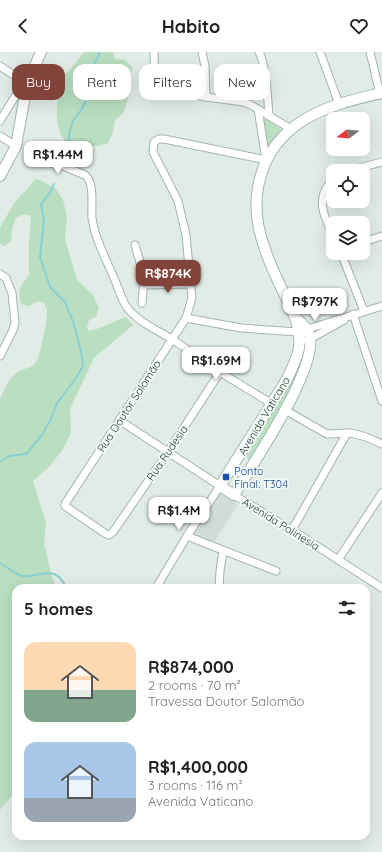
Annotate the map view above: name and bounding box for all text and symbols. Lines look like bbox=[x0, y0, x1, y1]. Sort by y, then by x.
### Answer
icon: back bbox=[12, 15, 34, 37]
text: Habito bbox=[162, 15, 220, 38]
icon: heart bbox=[348, 15, 370, 37]
chip: Buy bbox=[12, 64, 65, 100]
chip: Rent bbox=[73, 64, 131, 100]
chip: Filters bbox=[139, 64, 206, 100]
chip: New bbox=[214, 64, 270, 100]
north arrow bbox=[326, 112, 370, 156]
map controls bbox=[326, 112, 370, 260]
pin: R$1.44M bbox=[21, 141, 95, 175]
text: R$1.44M bbox=[33, 146, 83, 162]
button: locate bbox=[326, 164, 370, 208]
button: layers bbox=[326, 216, 370, 260]
pin: R$874K bbox=[135, 260, 201, 294]
text: R$874K bbox=[145, 265, 191, 281]
pin: R$797K bbox=[282, 288, 348, 322]
text: R$797K bbox=[292, 293, 338, 309]
pin: R$1.69M bbox=[179, 347, 253, 381]
text: R$1.69M bbox=[191, 352, 241, 368]
street label: Rua Doutor Salomão bbox=[94, 357, 164, 455]
street label: Avenida Vaticano bbox=[235, 374, 293, 458]
street label: Rua Rudesia bbox=[143, 423, 191, 483]
place label: Ponto Final: T304 bbox=[234, 464, 288, 491]
marker: Ponto Final: T304 bbox=[221, 472, 231, 482]
street label: Avenida Polinesia bbox=[240, 495, 322, 553]
pin: R$1.4M bbox=[146, 497, 212, 531]
text: R$1.4M bbox=[158, 502, 200, 518]
icon: filters bbox=[336, 597, 358, 619]
text: 5 homes bbox=[24, 598, 93, 619]
text: R$874,000 bbox=[148, 656, 234, 677]
icon: home bbox=[56, 658, 104, 706]
text: 2 rooms · 70 m² bbox=[148, 677, 241, 693]
text: Travessa Doutor Salomão bbox=[148, 693, 304, 709]
text: R$1,400,000 bbox=[148, 756, 248, 777]
icon: home bbox=[56, 758, 104, 806]
text: 3 rooms · 116 m² bbox=[148, 777, 243, 793]
text: Avenida Vaticano bbox=[148, 793, 253, 809]

